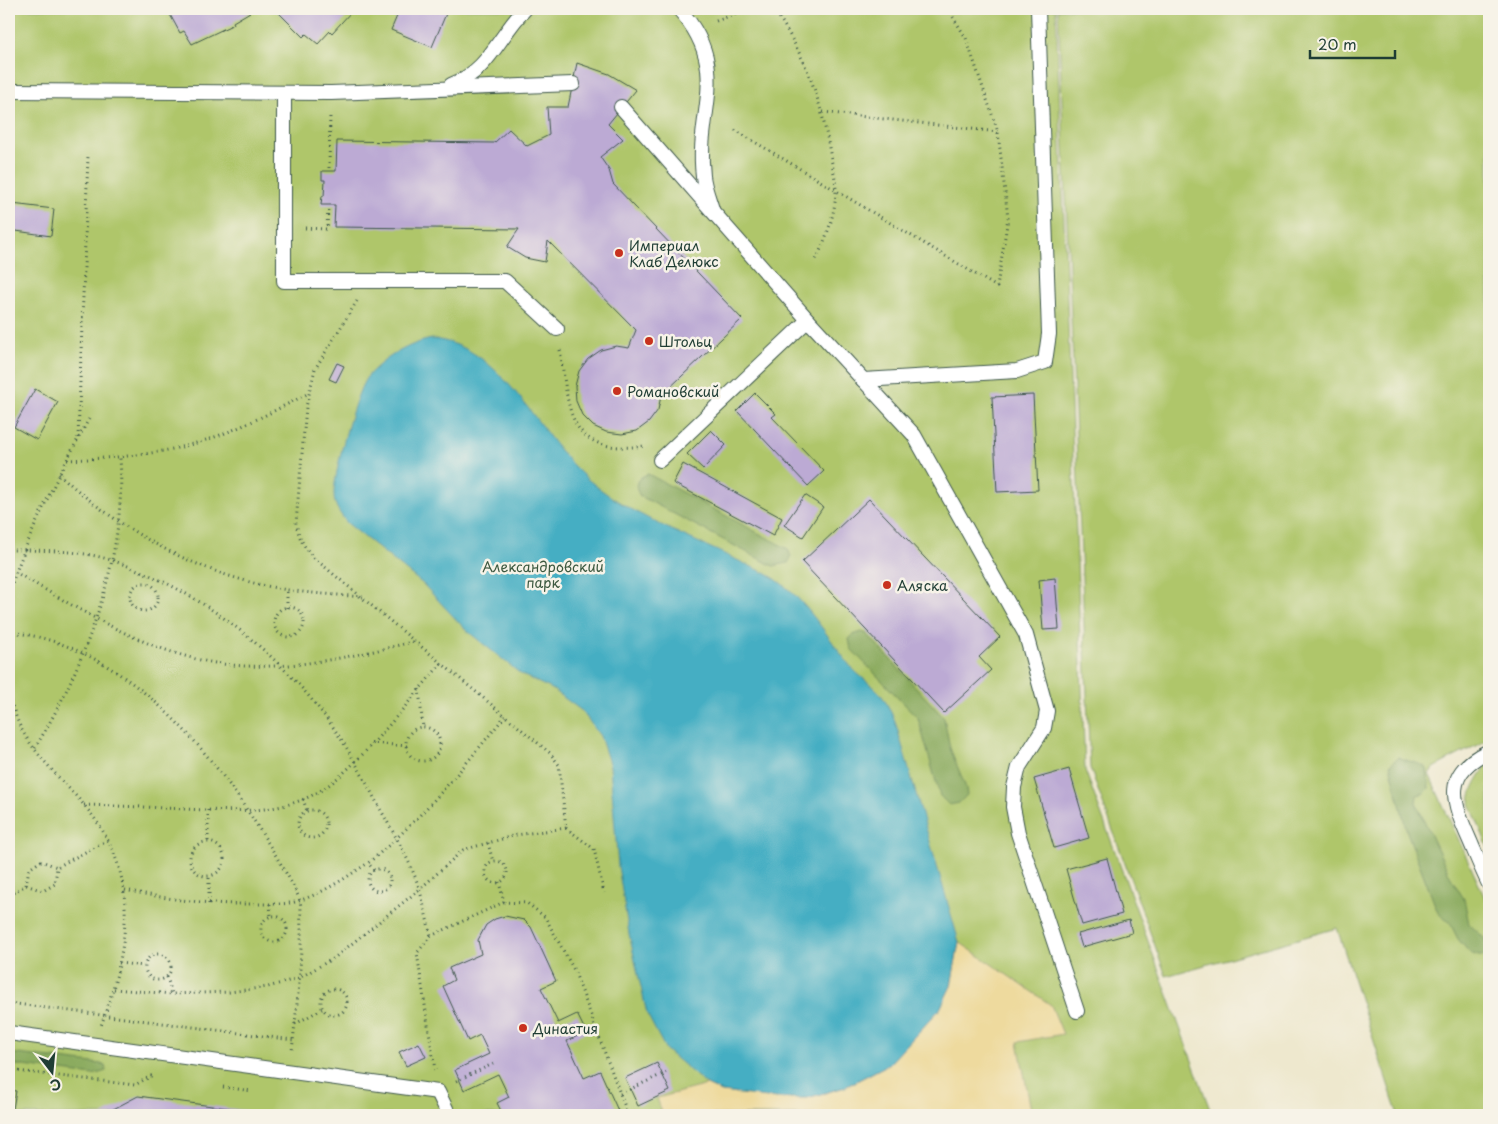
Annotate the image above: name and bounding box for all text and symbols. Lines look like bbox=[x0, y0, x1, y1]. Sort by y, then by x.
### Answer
scale bar bbox=[1310, 28, 1396, 60]
text: 20 m bbox=[1318, 32, 1357, 55]
place label: Империал Клаб Делюкс bbox=[629, 235, 719, 272]
marker: Империал Клаб Делюкс bbox=[613, 247, 625, 259]
place label: Штольц bbox=[659, 331, 712, 352]
marker: Штольц bbox=[643, 335, 655, 347]
place label: Романовский bbox=[627, 381, 719, 402]
marker: Романовский bbox=[611, 385, 623, 397]
park label: Александровский парк bbox=[482, 556, 604, 593]
place label: Аляска bbox=[897, 575, 948, 596]
marker: Аляска bbox=[881, 579, 893, 591]
place label: Династия bbox=[532, 1018, 598, 1039]
marker: Династия bbox=[517, 1022, 529, 1034]
north arrow bbox=[28, 1046, 78, 1096]
text: С bbox=[48, 1073, 64, 1097]

